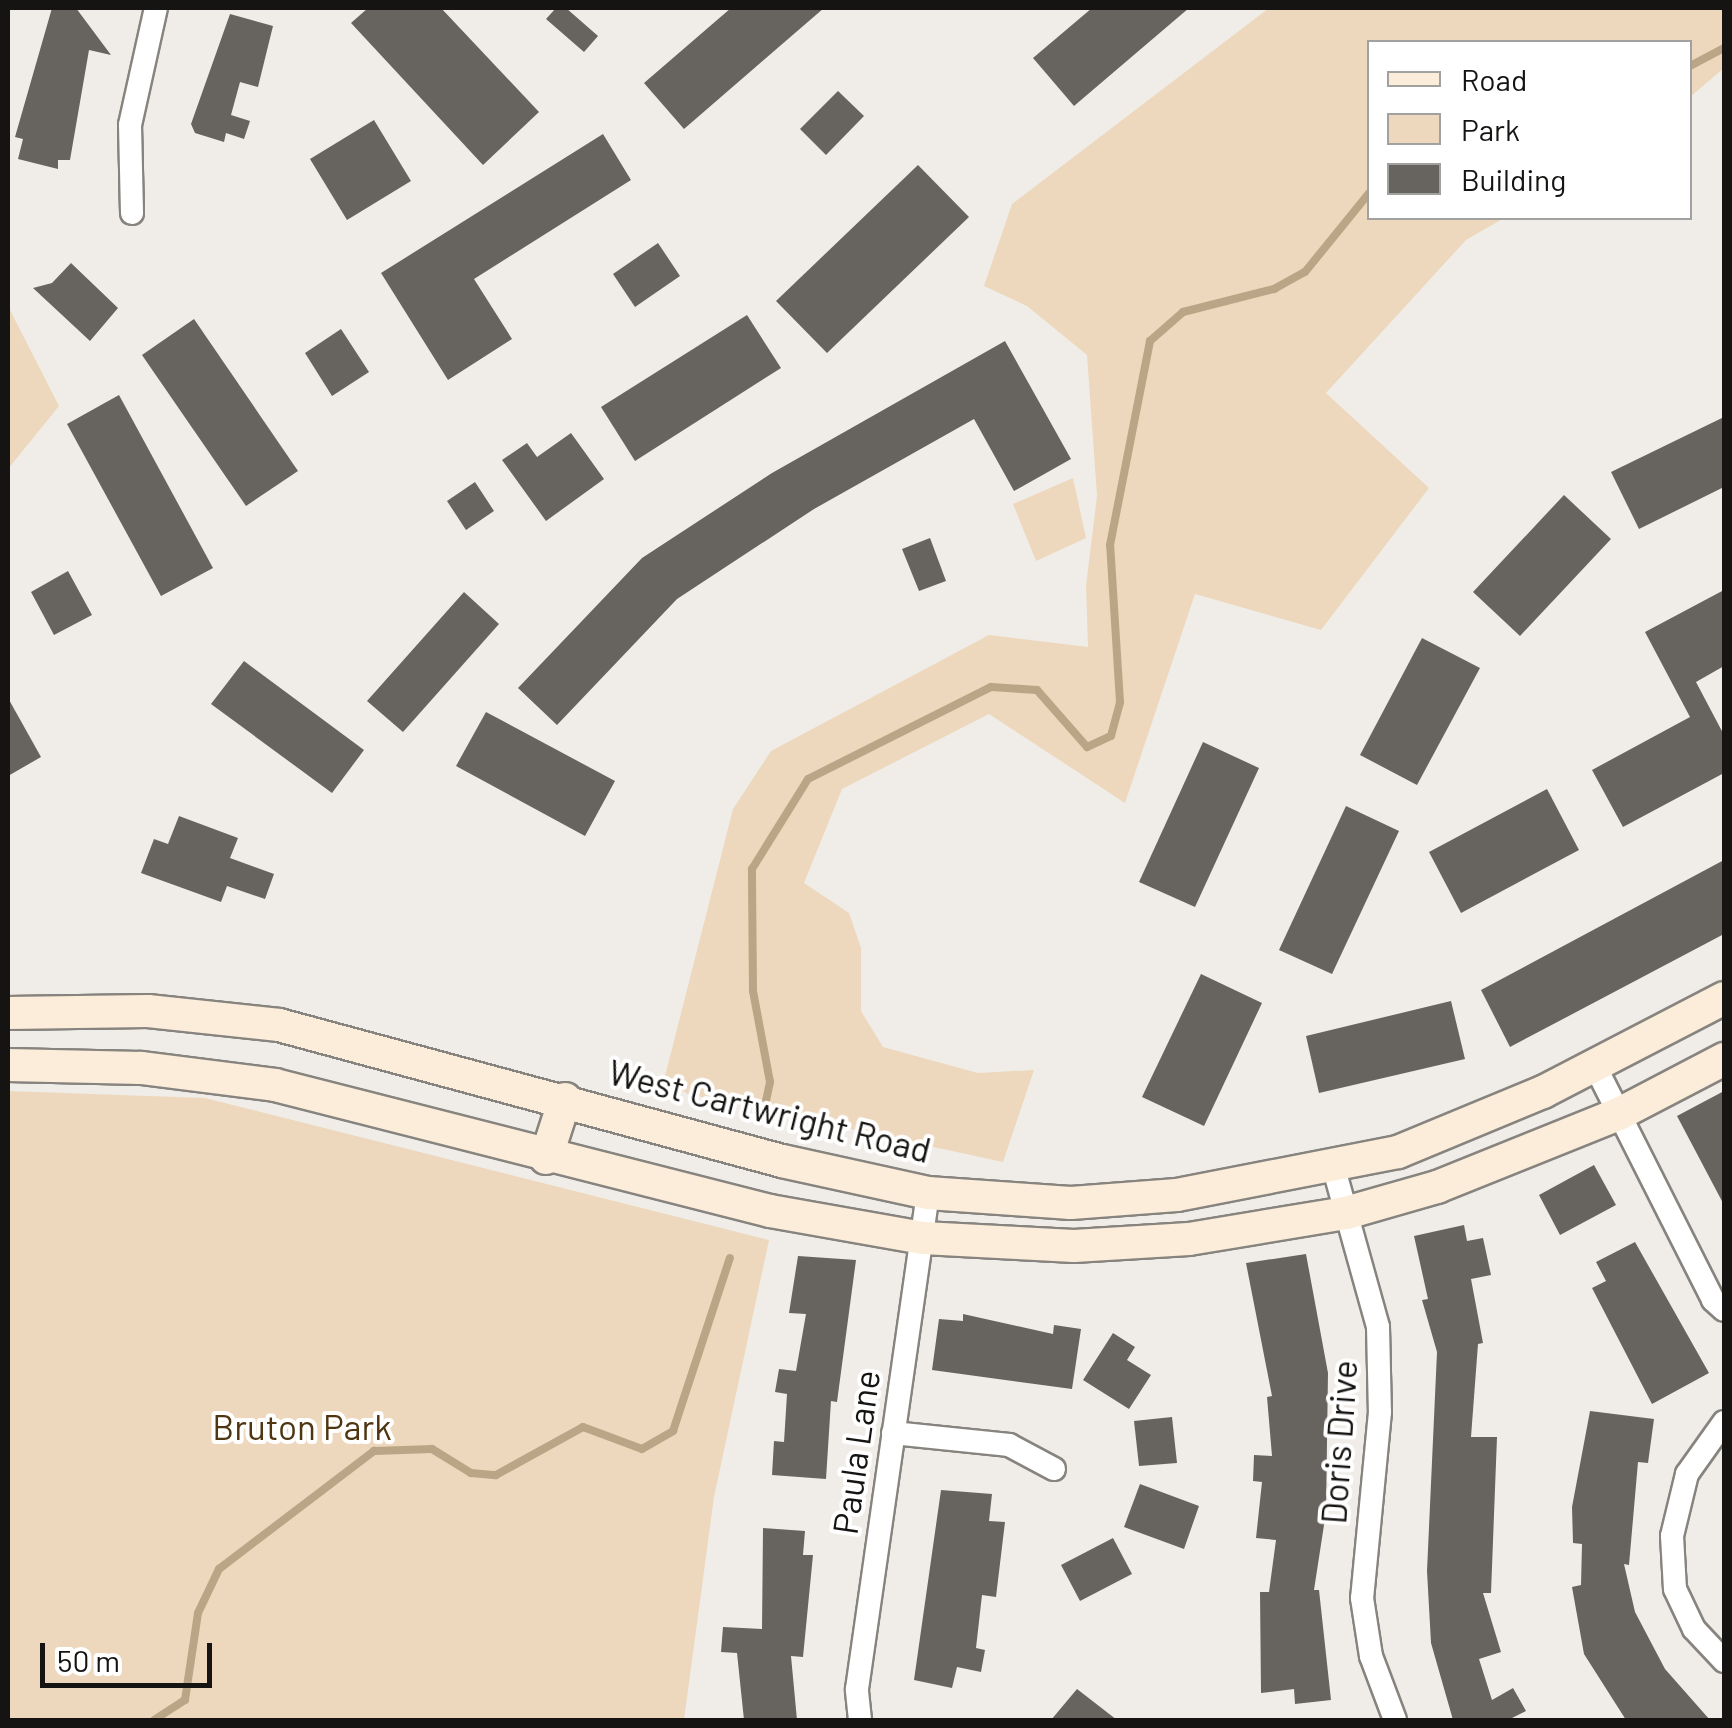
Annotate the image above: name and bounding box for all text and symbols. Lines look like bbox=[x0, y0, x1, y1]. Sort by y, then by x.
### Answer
legend bbox=[1367, 40, 1692, 220]
text: Road bbox=[1461, 61, 1527, 97]
text: Park bbox=[1461, 111, 1520, 147]
text: Building bbox=[1461, 161, 1566, 197]
street label: West Cartwright Road bbox=[605, 1050, 935, 1170]
street label: Doris Drive bbox=[1311, 1359, 1365, 1525]
street label: Paula Lane bbox=[823, 1367, 887, 1537]
park label: Bruton Park bbox=[212, 1405, 392, 1447]
scale bar bbox=[45, 1623, 218, 1685]
text: 50 m bbox=[57, 1642, 120, 1678]

